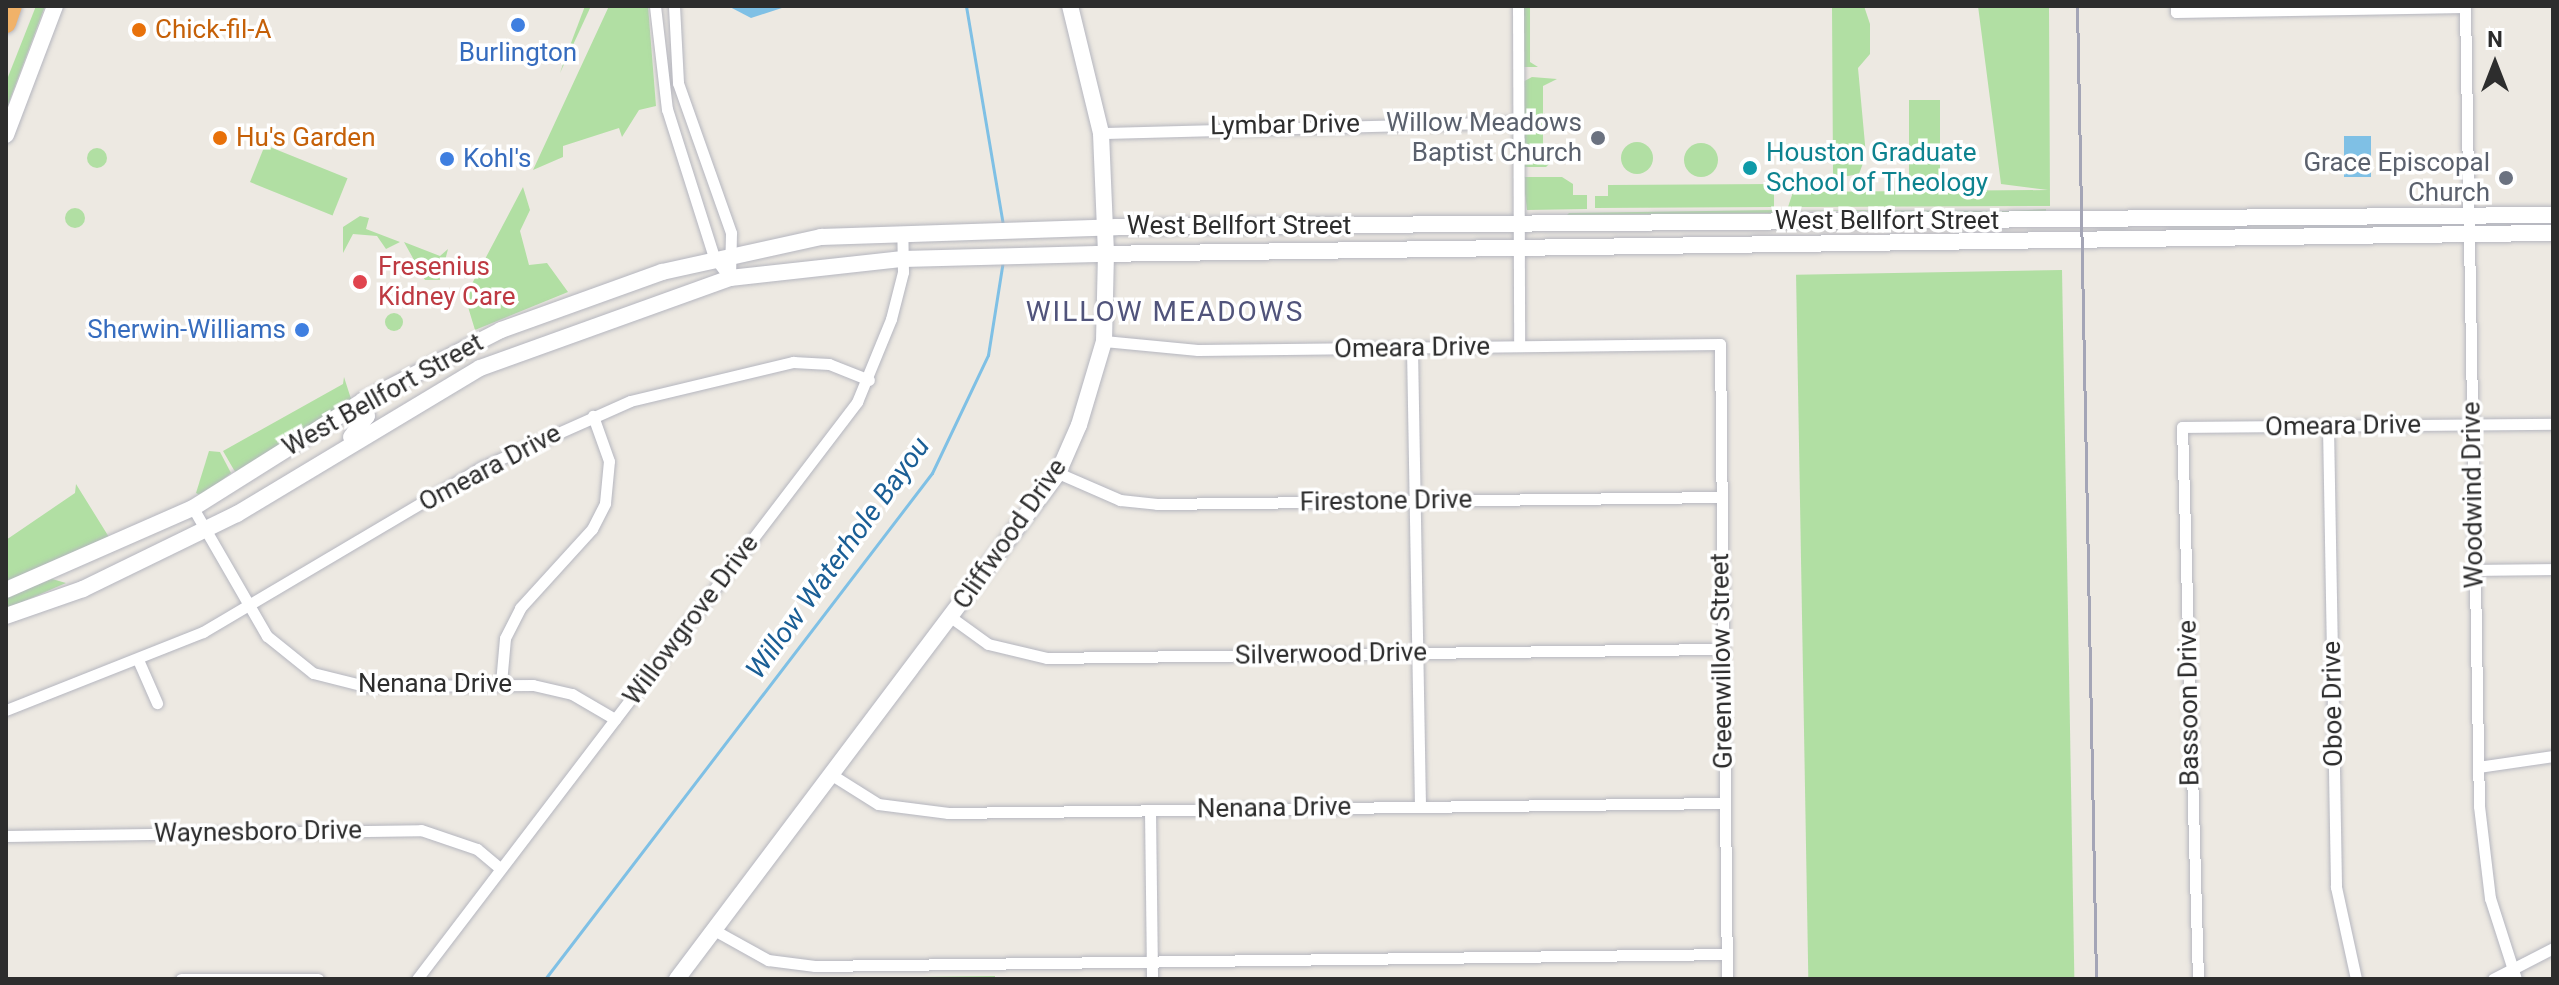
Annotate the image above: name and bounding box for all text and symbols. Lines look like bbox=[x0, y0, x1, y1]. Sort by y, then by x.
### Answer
place label: Chick-fil-A bbox=[155, 14, 271, 46]
marker: Burlington bbox=[509, 16, 527, 34]
marker: Chick-fil-A bbox=[130, 21, 148, 39]
north arrow bbox=[2455, 24, 2535, 104]
text: N bbox=[2487, 27, 2503, 52]
place label: Burlington bbox=[459, 37, 577, 69]
place label: Willow Meadows Baptist Church bbox=[1386, 107, 1582, 168]
street label: Lymbar Drive bbox=[1210, 108, 1360, 142]
place label: Hu's Garden bbox=[236, 122, 376, 154]
marker: Hu's Garden bbox=[211, 129, 229, 147]
marker: Willow Meadows Baptist Church bbox=[1589, 129, 1607, 147]
place label: Houston Graduate School of Theology bbox=[1766, 137, 1989, 198]
place label: Kohl's bbox=[463, 143, 531, 175]
place label: Grace Episcopal Church bbox=[2303, 147, 2490, 208]
marker: Kohl's bbox=[438, 150, 456, 168]
marker: Houston Graduate School of Theology bbox=[1741, 159, 1759, 177]
marker: Grace Episcopal Church bbox=[2497, 169, 2515, 187]
street label: West Bellfort Street bbox=[1775, 205, 1999, 237]
street label: West Bellfort Street bbox=[1127, 210, 1351, 242]
place label: Fresenius Kidney Care bbox=[378, 251, 515, 312]
marker: Fresenius Kidney Care bbox=[349, 271, 371, 293]
district label: WILLOW MEADOWS bbox=[1026, 295, 1304, 329]
place label: Sherwin-Williams bbox=[87, 314, 286, 346]
marker: Sherwin-Williams bbox=[293, 321, 311, 339]
street label: West Bellfort Street bbox=[277, 327, 489, 463]
street label: Omeara Drive bbox=[1334, 331, 1490, 365]
street label: Woodwind Drive bbox=[2456, 401, 2490, 589]
street label: Omeara Drive bbox=[2265, 409, 2421, 443]
street label: Omeara Drive bbox=[414, 418, 566, 518]
water label: Willow Waterhole Bayou bbox=[739, 431, 937, 685]
street label: Cliffwood Drive bbox=[947, 453, 1073, 615]
street label: Firestone Drive bbox=[1299, 484, 1473, 518]
street label: Willowgrove Drive bbox=[617, 529, 765, 711]
street label: Greenwillow Street bbox=[1705, 553, 1739, 769]
street label: Bassoon Drive bbox=[2172, 620, 2206, 786]
street label: Silverwood Drive bbox=[1235, 637, 1427, 671]
street label: Oboe Drive bbox=[2316, 641, 2350, 767]
street label: Nenana Drive bbox=[358, 668, 512, 700]
street label: Nenana Drive bbox=[1197, 791, 1351, 825]
street label: Waynesboro Drive bbox=[154, 815, 362, 849]

